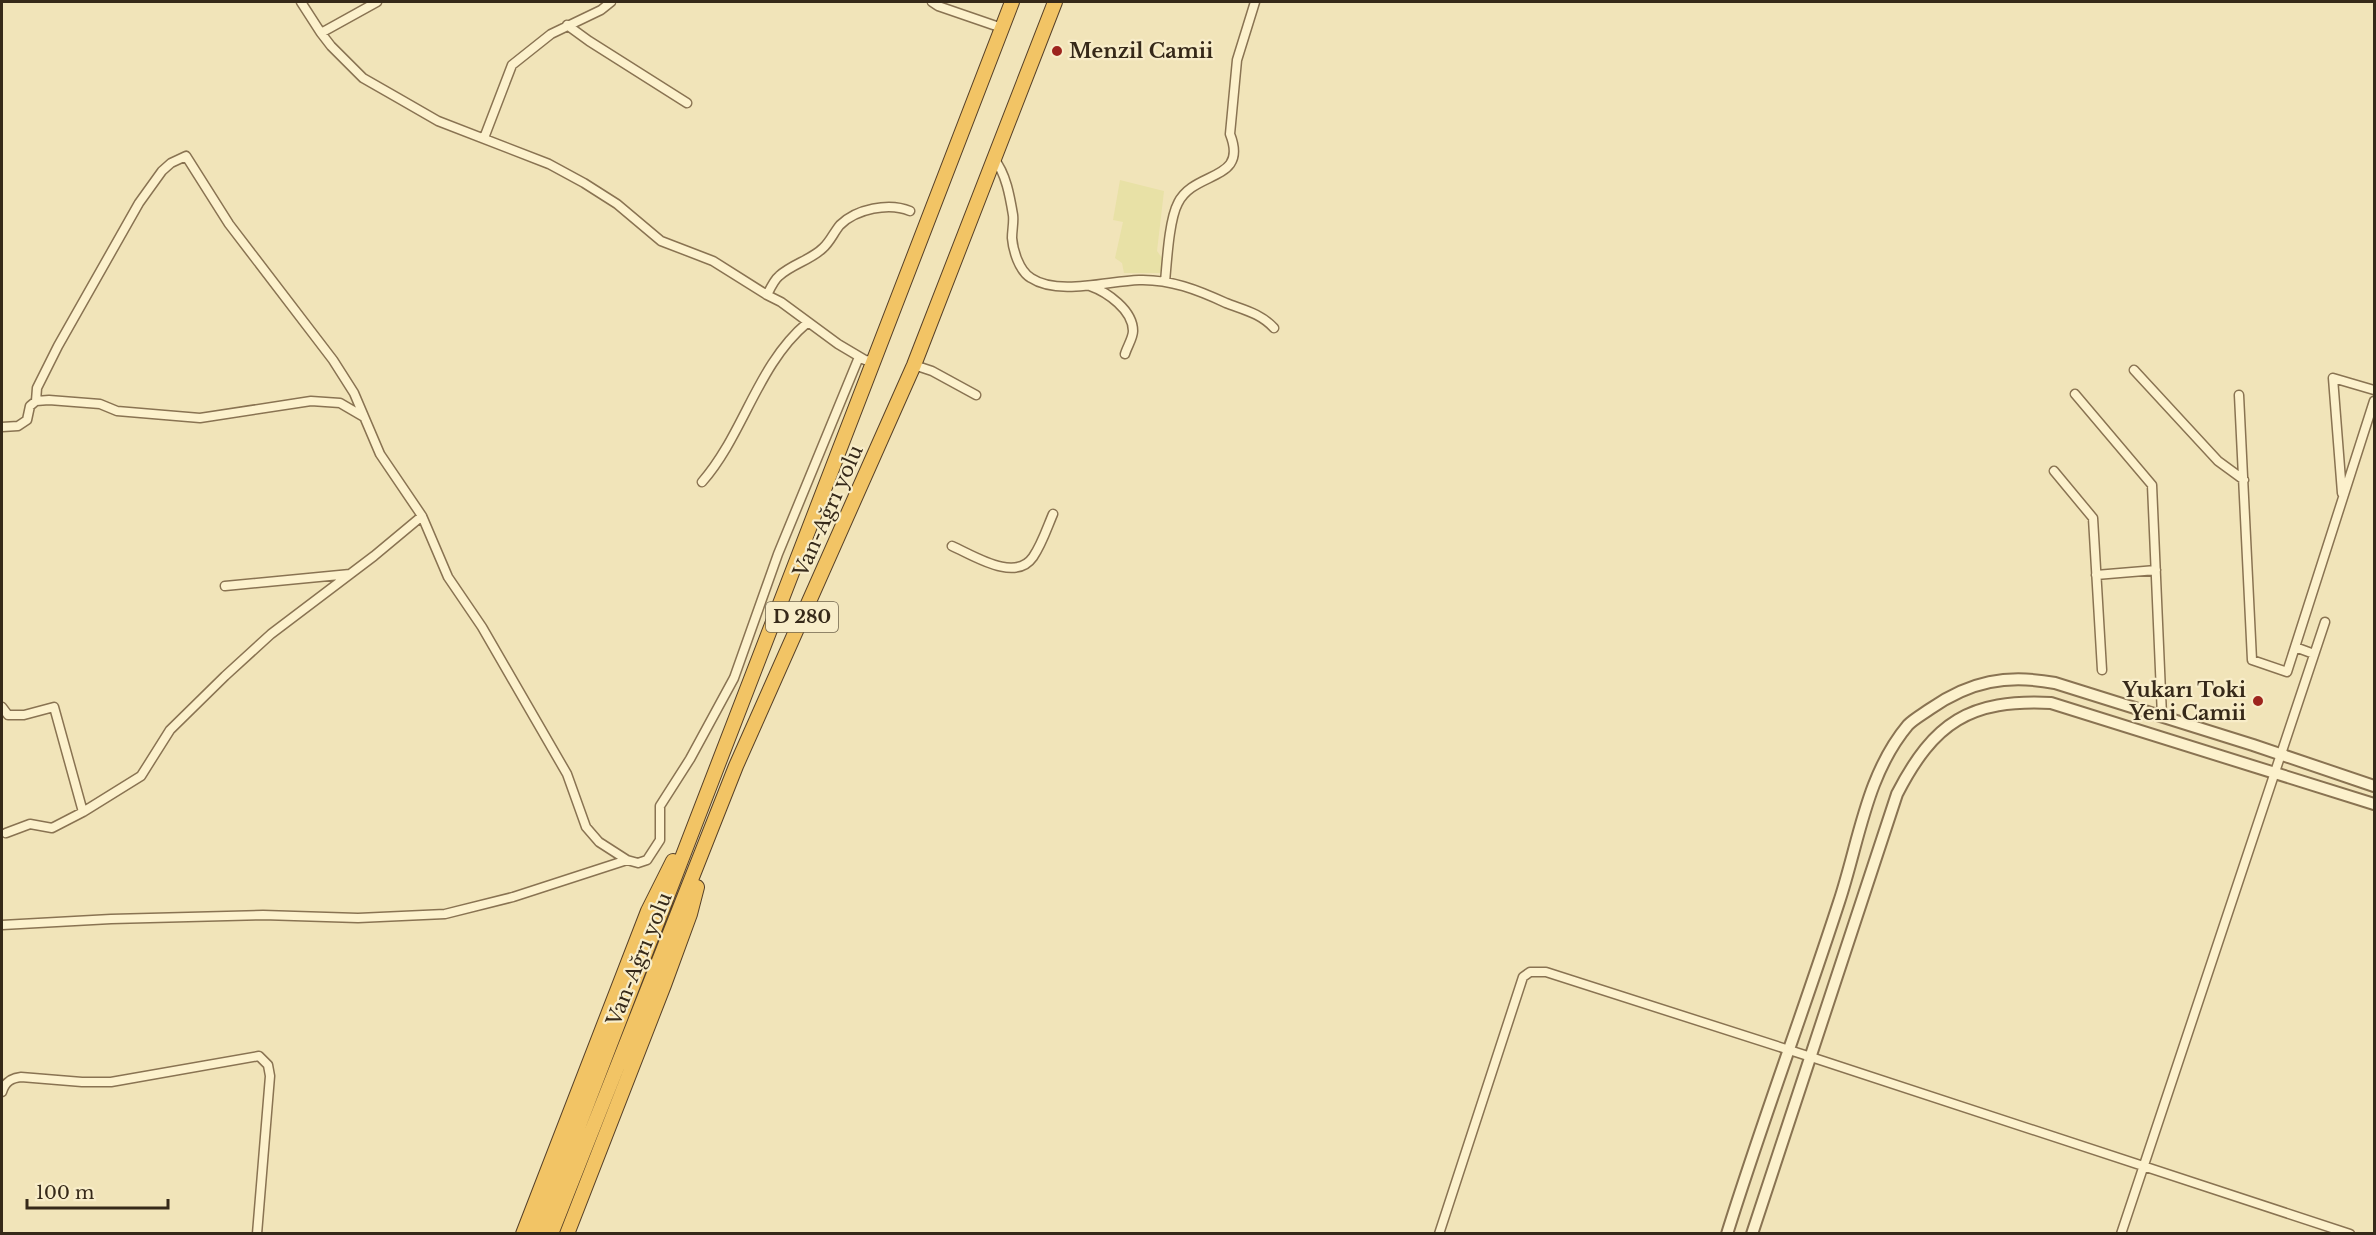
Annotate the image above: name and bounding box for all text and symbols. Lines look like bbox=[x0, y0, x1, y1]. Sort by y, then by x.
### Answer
place label: Menzil Camii bbox=[1069, 39, 1213, 63]
marker: Menzil Camii bbox=[1050, 44, 1064, 58]
street label: Van-Ağrı yolu bbox=[788, 441, 868, 582]
road number: D 280 bbox=[766, 602, 838, 632]
place label: Yukarı Toki Yeni Camii bbox=[2121, 678, 2246, 725]
marker: Yukarı Toki Yeni Camii bbox=[2251, 694, 2265, 708]
street label: Van-Ağrı yolu bbox=[601, 889, 677, 1030]
scale bar bbox=[27, 1172, 168, 1210]
text: 100 m bbox=[36, 1182, 94, 1204]

